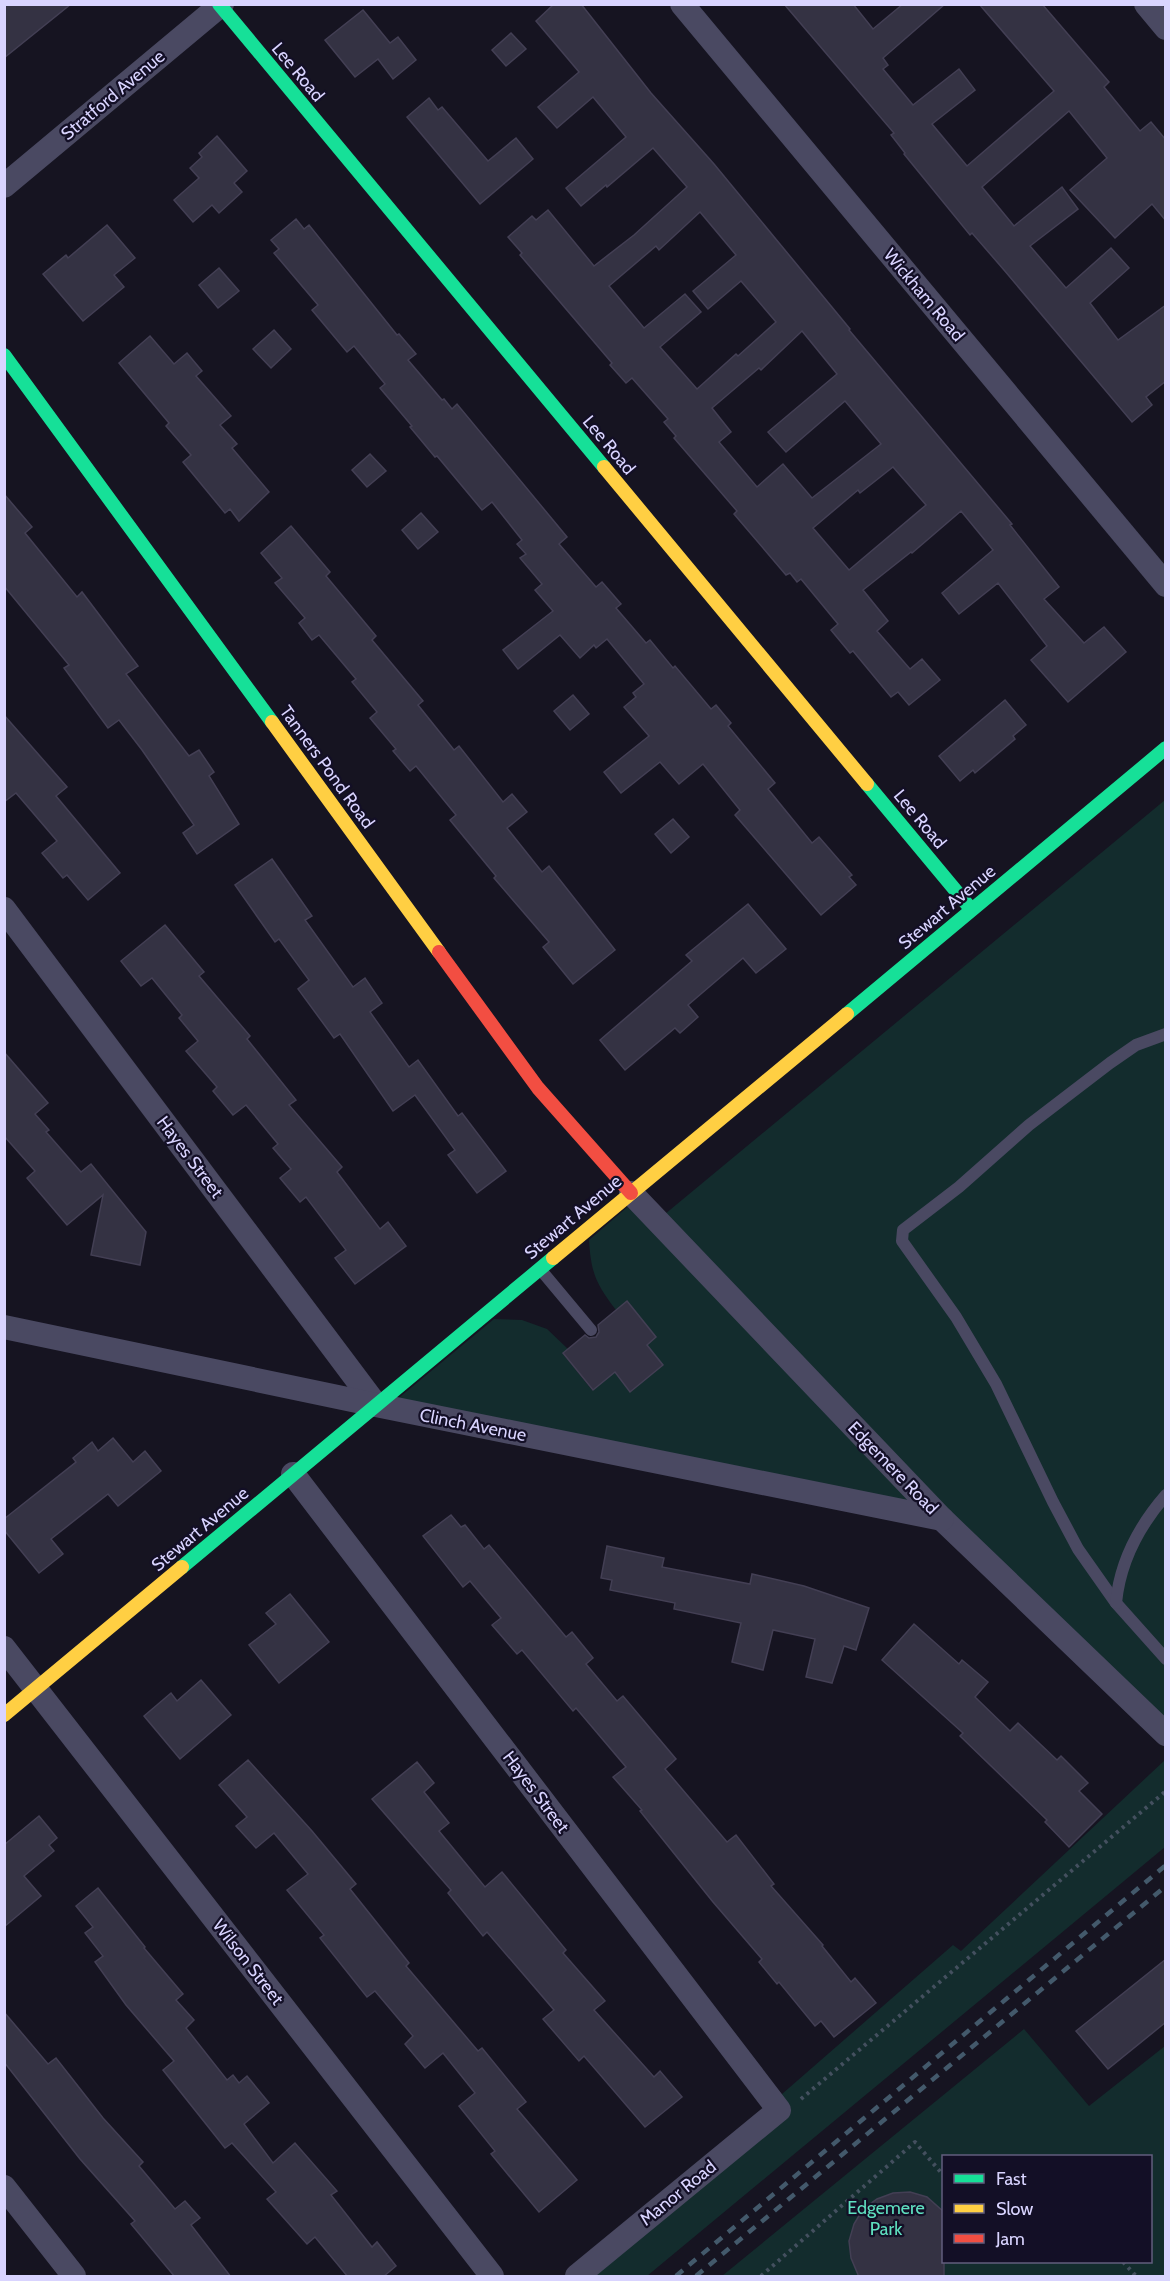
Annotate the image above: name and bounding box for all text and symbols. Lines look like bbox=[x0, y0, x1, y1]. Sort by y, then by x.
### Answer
street label: Lee Road bbox=[267, 38, 329, 106]
street label: Stratford Avenue bbox=[57, 45, 169, 145]
street label: Wickham Road bbox=[879, 244, 969, 346]
street label: Lee Road bbox=[578, 411, 640, 479]
street label: Tanners Pond Road bbox=[275, 701, 379, 833]
street label: Lee Road bbox=[889, 785, 951, 853]
street label: Stewart Avenue bbox=[894, 860, 1000, 954]
street label: Hayes Street bbox=[152, 1112, 228, 1202]
street label: Stewart Avenue bbox=[520, 1170, 626, 1264]
street label: Clinch Avenue bbox=[418, 1404, 528, 1446]
street label: Edgemere Road bbox=[843, 1417, 943, 1519]
street label: Stewart Avenue bbox=[147, 1482, 253, 1576]
street label: Hayes Street bbox=[498, 1747, 574, 1837]
street label: Wilson Street bbox=[208, 1915, 288, 2009]
legend bbox=[942, 2155, 1152, 2263]
street label: Manor Road bbox=[635, 2156, 721, 2230]
text: Fast bbox=[996, 2168, 1027, 2190]
park label: Edgemere Park bbox=[847, 2197, 925, 2240]
text: Slow bbox=[996, 2198, 1033, 2220]
text: Jam bbox=[995, 2228, 1025, 2250]

